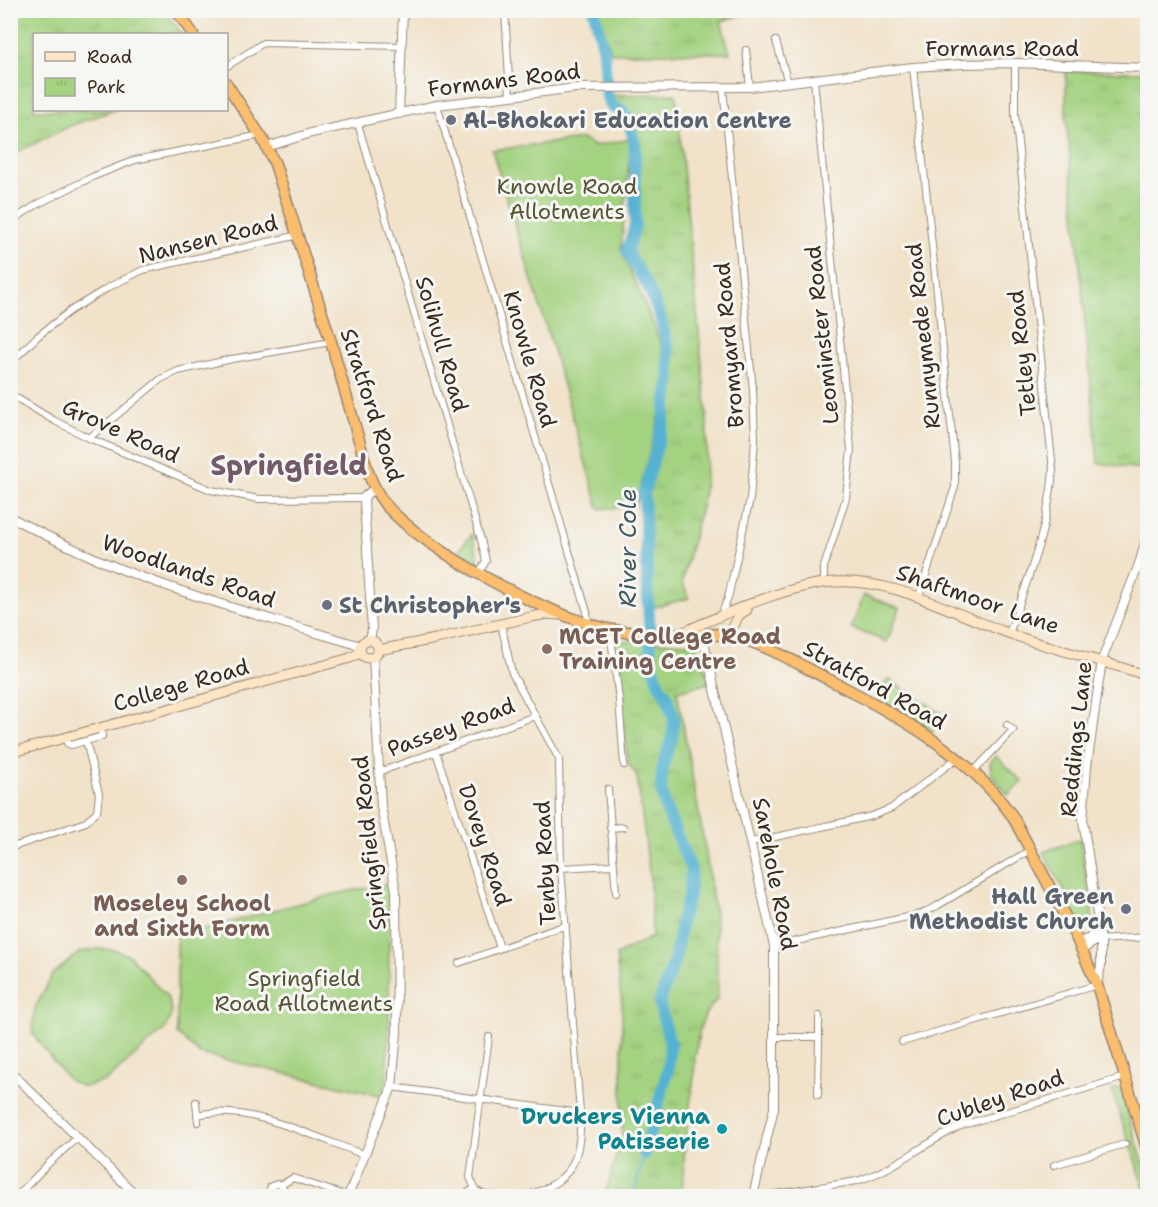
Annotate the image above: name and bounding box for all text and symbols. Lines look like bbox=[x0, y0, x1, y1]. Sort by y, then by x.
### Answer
legend bbox=[33, 33, 228, 111]
street label: Formans Road bbox=[925, 34, 1079, 63]
text: Road bbox=[87, 45, 132, 69]
street label: Formans Road bbox=[426, 56, 582, 104]
text: Park bbox=[87, 75, 126, 99]
place label: Al-Bhokari Education Centre bbox=[463, 106, 792, 135]
marker: Al-Bhokari Education Centre bbox=[444, 113, 458, 127]
park label: Knowle Road Allotments bbox=[496, 172, 638, 226]
street label: Nansen Road bbox=[135, 208, 281, 270]
street label: Runnymede Road bbox=[899, 242, 947, 430]
street label: Leominster Road bbox=[798, 244, 846, 426]
street label: Bromyard Road bbox=[707, 261, 751, 429]
street label: Solihull Road bbox=[409, 273, 475, 415]
street label: Knowle Road bbox=[497, 287, 563, 431]
street label: Tetley Road bbox=[1001, 289, 1043, 417]
street label: Stratford Road bbox=[334, 325, 410, 485]
street label: Grove Road bbox=[58, 392, 184, 470]
district label: Springfield bbox=[210, 446, 368, 484]
water label: River Cole bbox=[612, 488, 644, 608]
street label: Woodlands Road bbox=[98, 528, 280, 614]
street label: Shaftmoor Lane bbox=[893, 557, 1063, 641]
place label: St Christopher's bbox=[339, 591, 521, 620]
marker: St Christopher's bbox=[320, 598, 334, 612]
place label: MCET College Road Training Centre bbox=[559, 622, 781, 676]
street label: Stratford Road bbox=[798, 634, 952, 736]
marker: MCET College Road Training Centre bbox=[540, 642, 554, 656]
street label: College Road bbox=[110, 652, 252, 718]
street label: Reddings Lane bbox=[1053, 660, 1099, 818]
street label: Passey Road bbox=[383, 690, 519, 764]
street label: Springfield Road bbox=[345, 754, 393, 932]
street label: Dovey Road bbox=[452, 780, 518, 910]
street label: Sarehole Road bbox=[746, 795, 804, 953]
street label: Tenby Road bbox=[527, 800, 563, 926]
marker: Moseley School and Sixth Form bbox=[175, 873, 189, 887]
place label: Hall Green Methodist Church bbox=[909, 882, 1114, 936]
place label: Moseley School and Sixth Form bbox=[93, 889, 271, 943]
marker: Hall Green Methodist Church bbox=[1119, 902, 1133, 916]
park label: Springfield Road Allotments bbox=[215, 964, 393, 1018]
street label: Cubley Road bbox=[933, 1063, 1067, 1133]
place label: Druckers Vienna Patisserie bbox=[521, 1102, 710, 1156]
marker: Druckers Vienna Patisserie bbox=[715, 1122, 729, 1136]

